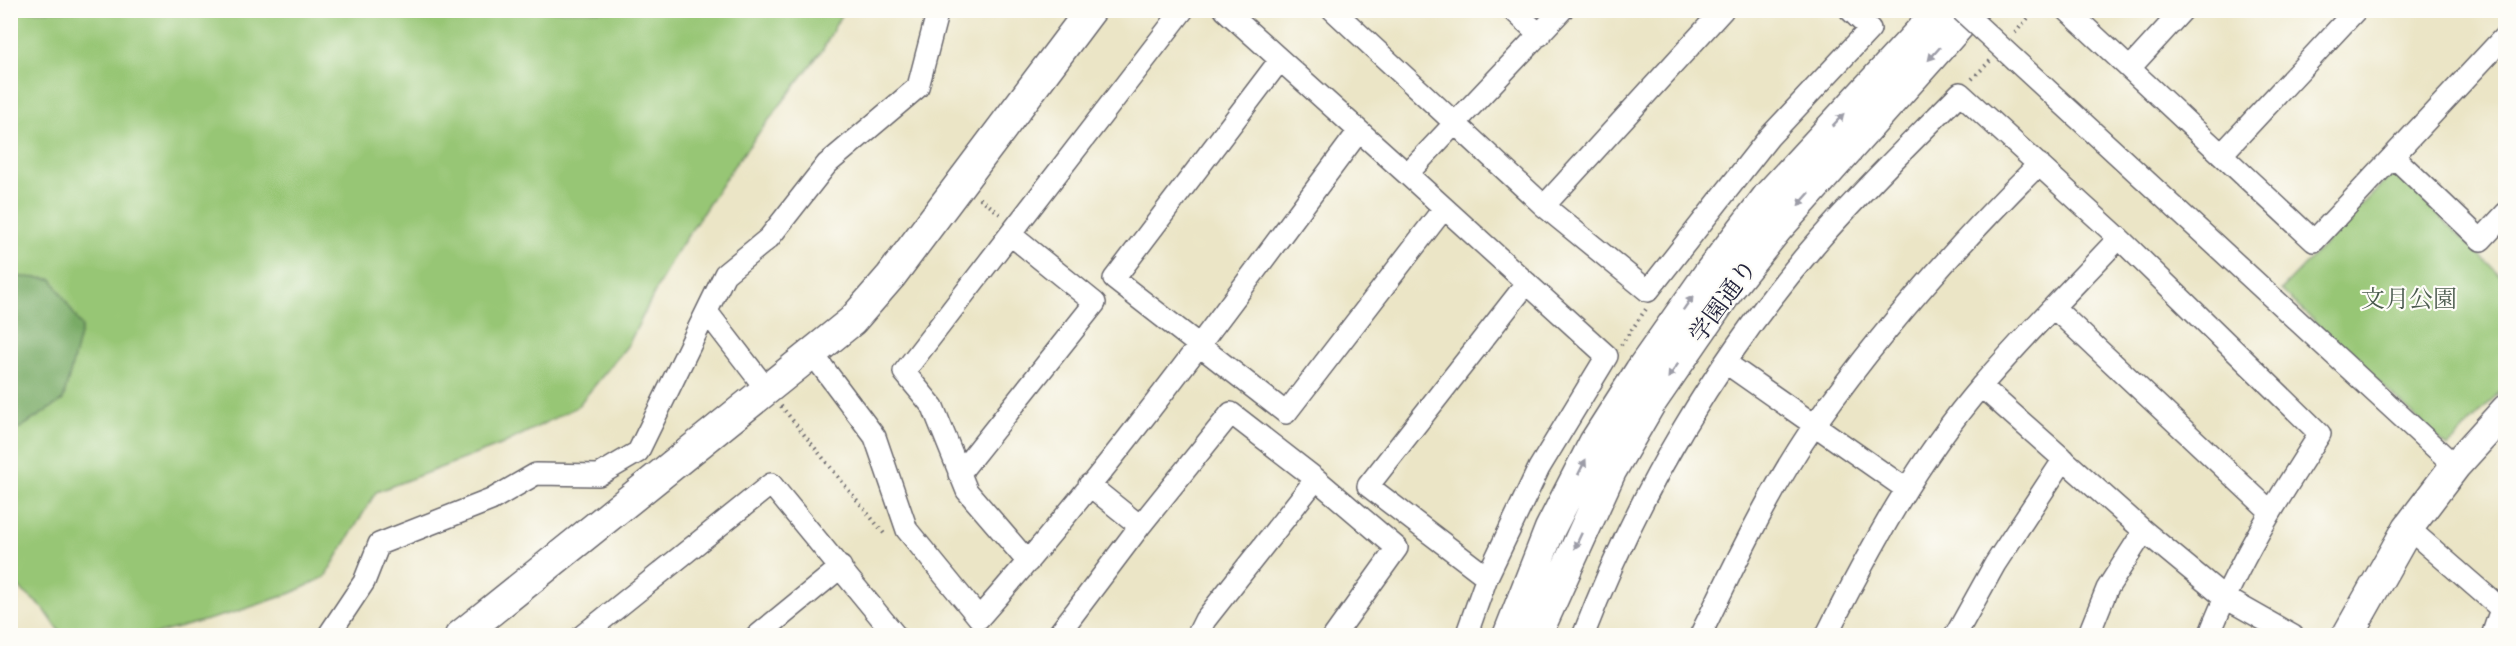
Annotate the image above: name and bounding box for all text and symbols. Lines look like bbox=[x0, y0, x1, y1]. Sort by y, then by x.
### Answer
one-way arrow bbox=[1928, 46, 1941, 61]
one-way arrow bbox=[1831, 113, 1845, 128]
one-way arrow bbox=[1798, 191, 1811, 206]
street label: 学園通り bbox=[1682, 253, 1763, 349]
park label: 文月公園 bbox=[2361, 283, 2457, 314]
one-way arrow bbox=[1682, 296, 1694, 312]
one-way arrow bbox=[1667, 362, 1679, 378]
one-way arrow bbox=[1577, 458, 1587, 475]
one-way arrow bbox=[1574, 532, 1583, 549]

